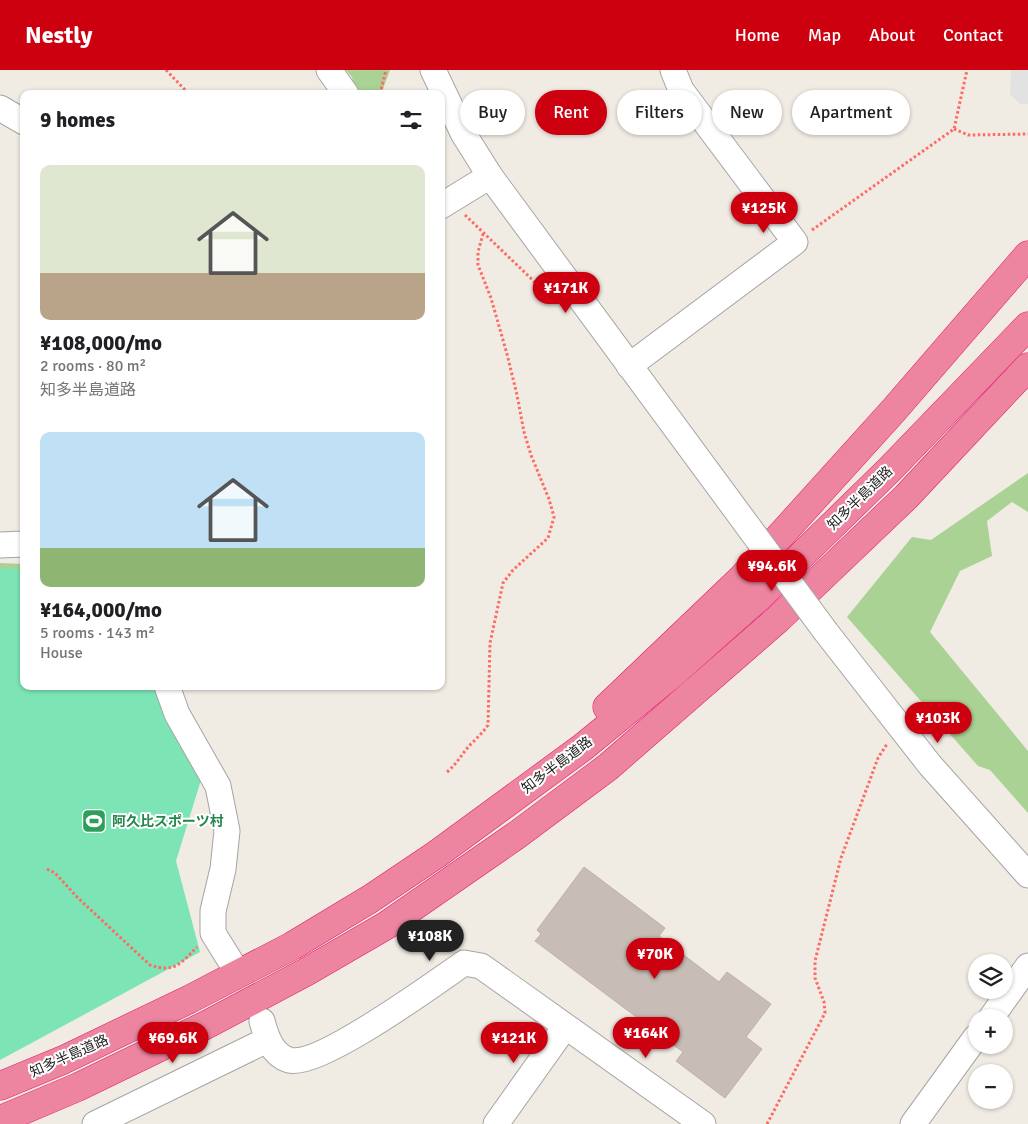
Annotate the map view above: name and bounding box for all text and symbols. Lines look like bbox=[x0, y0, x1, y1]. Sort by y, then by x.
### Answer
text: Nestly bbox=[25, 20, 92, 50]
text: Home bbox=[735, 24, 780, 46]
text: Map bbox=[808, 24, 841, 46]
text: About bbox=[869, 24, 915, 46]
text: Contact bbox=[943, 24, 1003, 46]
chip: Buy bbox=[460, 90, 525, 135]
chip: Rent bbox=[535, 90, 607, 135]
chip: Filters bbox=[617, 90, 702, 135]
chip: New bbox=[712, 90, 782, 135]
chip: Apartment bbox=[792, 90, 910, 135]
icon: filters bbox=[397, 106, 425, 134]
text: 9 homes bbox=[40, 107, 115, 133]
pin: ¥125K bbox=[729, 191, 799, 234]
icon: home bbox=[188, 198, 278, 288]
text: ¥125K bbox=[742, 198, 786, 218]
pin: ¥171K bbox=[531, 272, 601, 314]
text: ¥171K bbox=[544, 278, 588, 298]
text: ¥108,000/mo bbox=[40, 330, 162, 356]
text: 2 rooms · 80 m² bbox=[40, 356, 146, 376]
text: 知多半島道路 bbox=[40, 380, 136, 400]
street label: 知多半島道路 bbox=[824, 463, 896, 533]
icon: home bbox=[188, 465, 278, 555]
pin: ¥94.6K bbox=[731, 550, 813, 592]
text: ¥94.6K bbox=[747, 556, 797, 576]
text: ¥164,000/mo bbox=[40, 597, 162, 623]
text: 5 rooms · 143 m² bbox=[40, 623, 155, 643]
text: House bbox=[40, 643, 83, 663]
pin: ¥103K bbox=[903, 702, 973, 744]
text: ¥103K bbox=[916, 708, 960, 728]
street label: 知多半島道路 bbox=[518, 733, 596, 797]
sports icon: 阿久比スポーツ村 bbox=[81, 808, 107, 834]
place label: 阿久比スポーツ村 bbox=[112, 813, 224, 830]
pin: ¥108K bbox=[395, 920, 465, 962]
text: ¥108K bbox=[408, 926, 452, 946]
pin: ¥70K bbox=[625, 938, 685, 980]
text: ¥70K bbox=[637, 944, 673, 964]
map controls bbox=[968, 954, 1013, 1109]
button: layers bbox=[968, 954, 1013, 999]
button: + bbox=[968, 1009, 1013, 1054]
pin: ¥164K bbox=[611, 1016, 681, 1059]
pin: ¥69.6K bbox=[132, 1022, 214, 1064]
pin: ¥121K bbox=[479, 1022, 549, 1064]
text: ¥164K bbox=[624, 1023, 668, 1043]
text: ¥69.6K bbox=[148, 1028, 198, 1048]
text: ¥121K bbox=[492, 1028, 536, 1048]
street label: 知多半島道路 bbox=[27, 1031, 111, 1081]
button: − bbox=[968, 1064, 1013, 1109]

